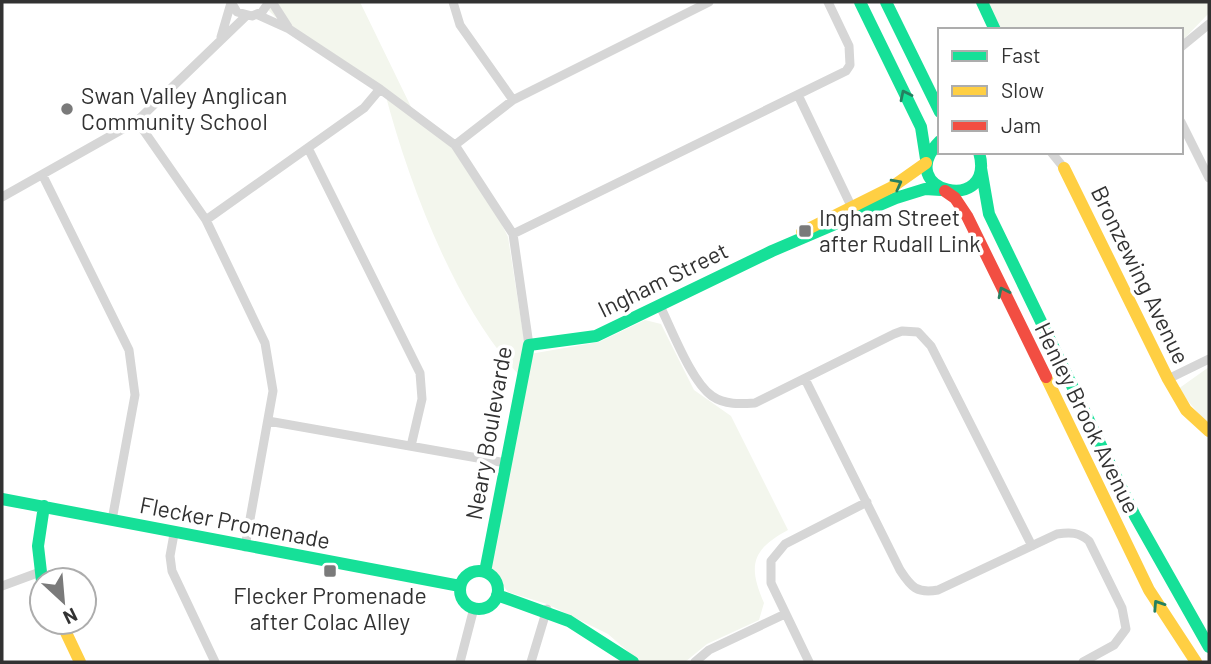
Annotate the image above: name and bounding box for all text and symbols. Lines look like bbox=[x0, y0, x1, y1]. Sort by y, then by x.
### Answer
legend bbox=[938, 28, 1183, 154]
text: Fast bbox=[1001, 42, 1041, 67]
text: Slow bbox=[1001, 77, 1044, 102]
place label: Swan Valley Anglican Community School bbox=[81, 81, 287, 135]
one-way arrow bbox=[900, 90, 914, 102]
marker: Swan Valley Anglican Community School bbox=[59, 101, 75, 117]
text: Jam bbox=[1001, 112, 1041, 137]
one-way arrow bbox=[890, 179, 902, 192]
street label: Bronzewing Avenue bbox=[1086, 181, 1196, 368]
place label: Ingham Street after Rudall Link bbox=[819, 203, 981, 257]
marker: Ingham Street after Rudall Link bbox=[797, 223, 813, 239]
street label: Ingham Street bbox=[593, 236, 732, 323]
one-way arrow bbox=[997, 287, 1011, 299]
street label: Henley Brook Avenue bbox=[1029, 317, 1146, 518]
street label: Neary Boulevarde bbox=[459, 344, 517, 522]
street label: Flecker Promenade bbox=[138, 490, 333, 554]
marker: Flecker Promenade after Colac Alley bbox=[322, 563, 338, 579]
north arrow bbox=[28, 566, 98, 636]
place label: Flecker Promenade after Colac Alley bbox=[233, 581, 427, 635]
one-way arrow bbox=[1154, 600, 1167, 613]
text: N bbox=[60, 604, 81, 630]

